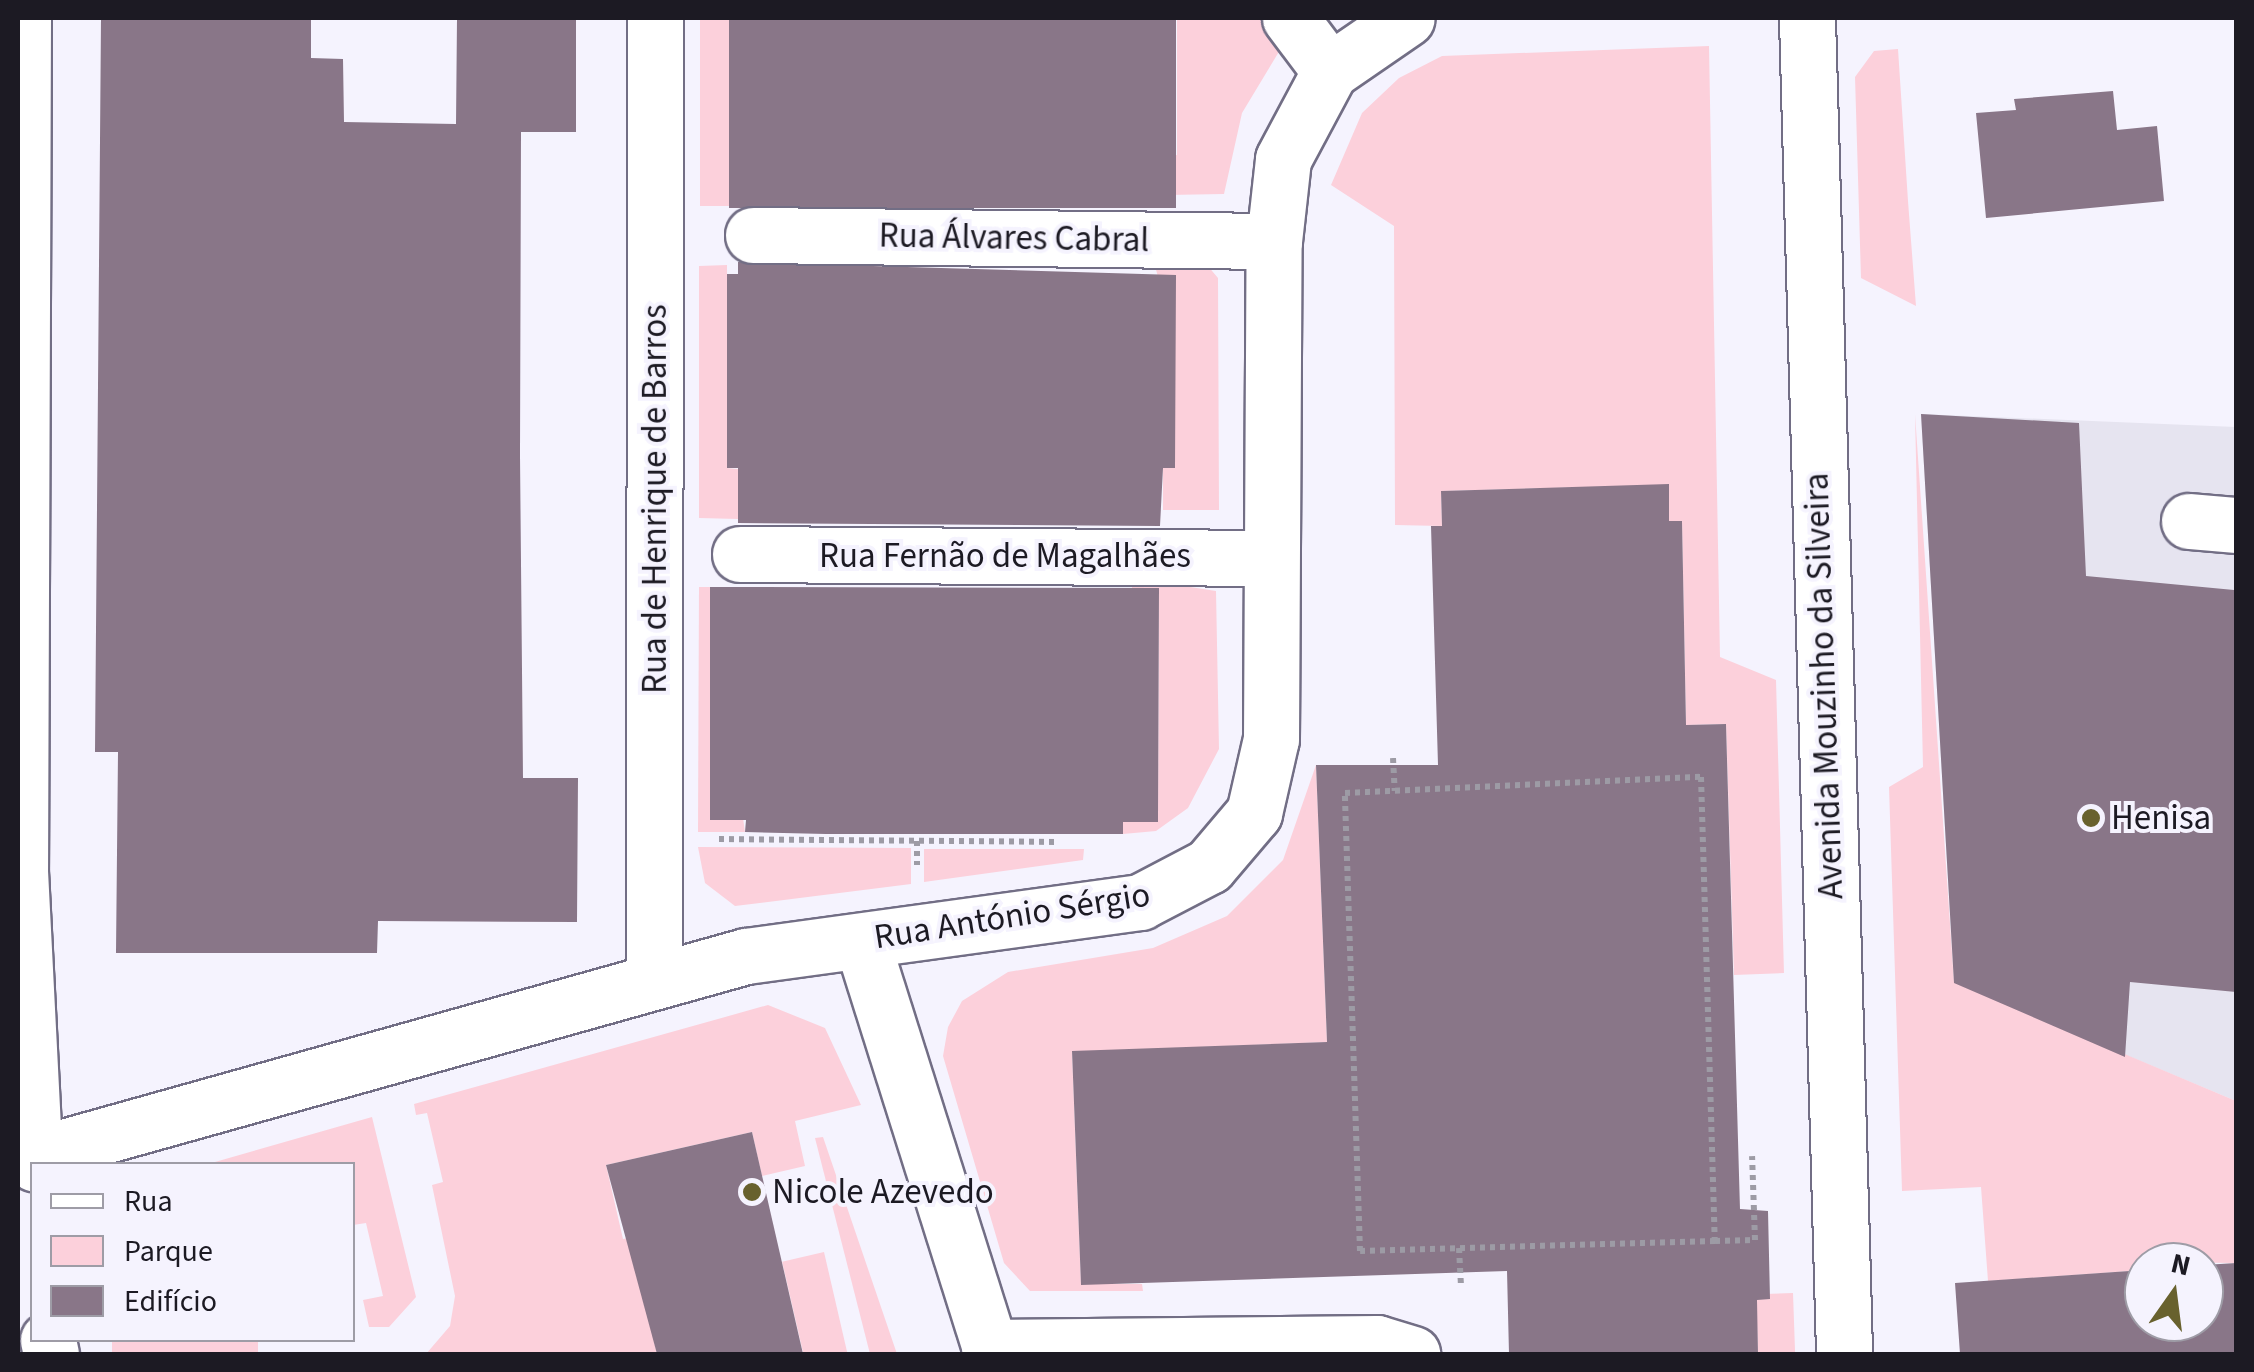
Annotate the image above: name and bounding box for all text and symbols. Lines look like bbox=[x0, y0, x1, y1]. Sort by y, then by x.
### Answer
street label: Rua Álvares Cabral bbox=[878, 215, 1150, 261]
street label: Rua de Henrique de Barros bbox=[634, 304, 676, 694]
street label: Avenida Mouzinho da Silveira bbox=[1796, 472, 1852, 900]
street label: Rua Fernão de Magalhães bbox=[819, 535, 1191, 577]
place label: Henisa bbox=[2111, 797, 2211, 839]
marker: Henisa bbox=[2080, 807, 2102, 829]
street label: Rua António Sérgio bbox=[871, 873, 1153, 959]
legend bbox=[30, 1162, 355, 1342]
place label: Nicole Azevedo bbox=[772, 1171, 994, 1213]
text: Rua bbox=[124, 1180, 173, 1223]
marker: Nicole Azevedo bbox=[741, 1181, 763, 1203]
text: Parque bbox=[124, 1230, 213, 1273]
north arrow bbox=[2124, 1242, 2224, 1342]
text: N bbox=[2167, 1243, 2195, 1286]
text: Edifício bbox=[124, 1280, 217, 1323]

